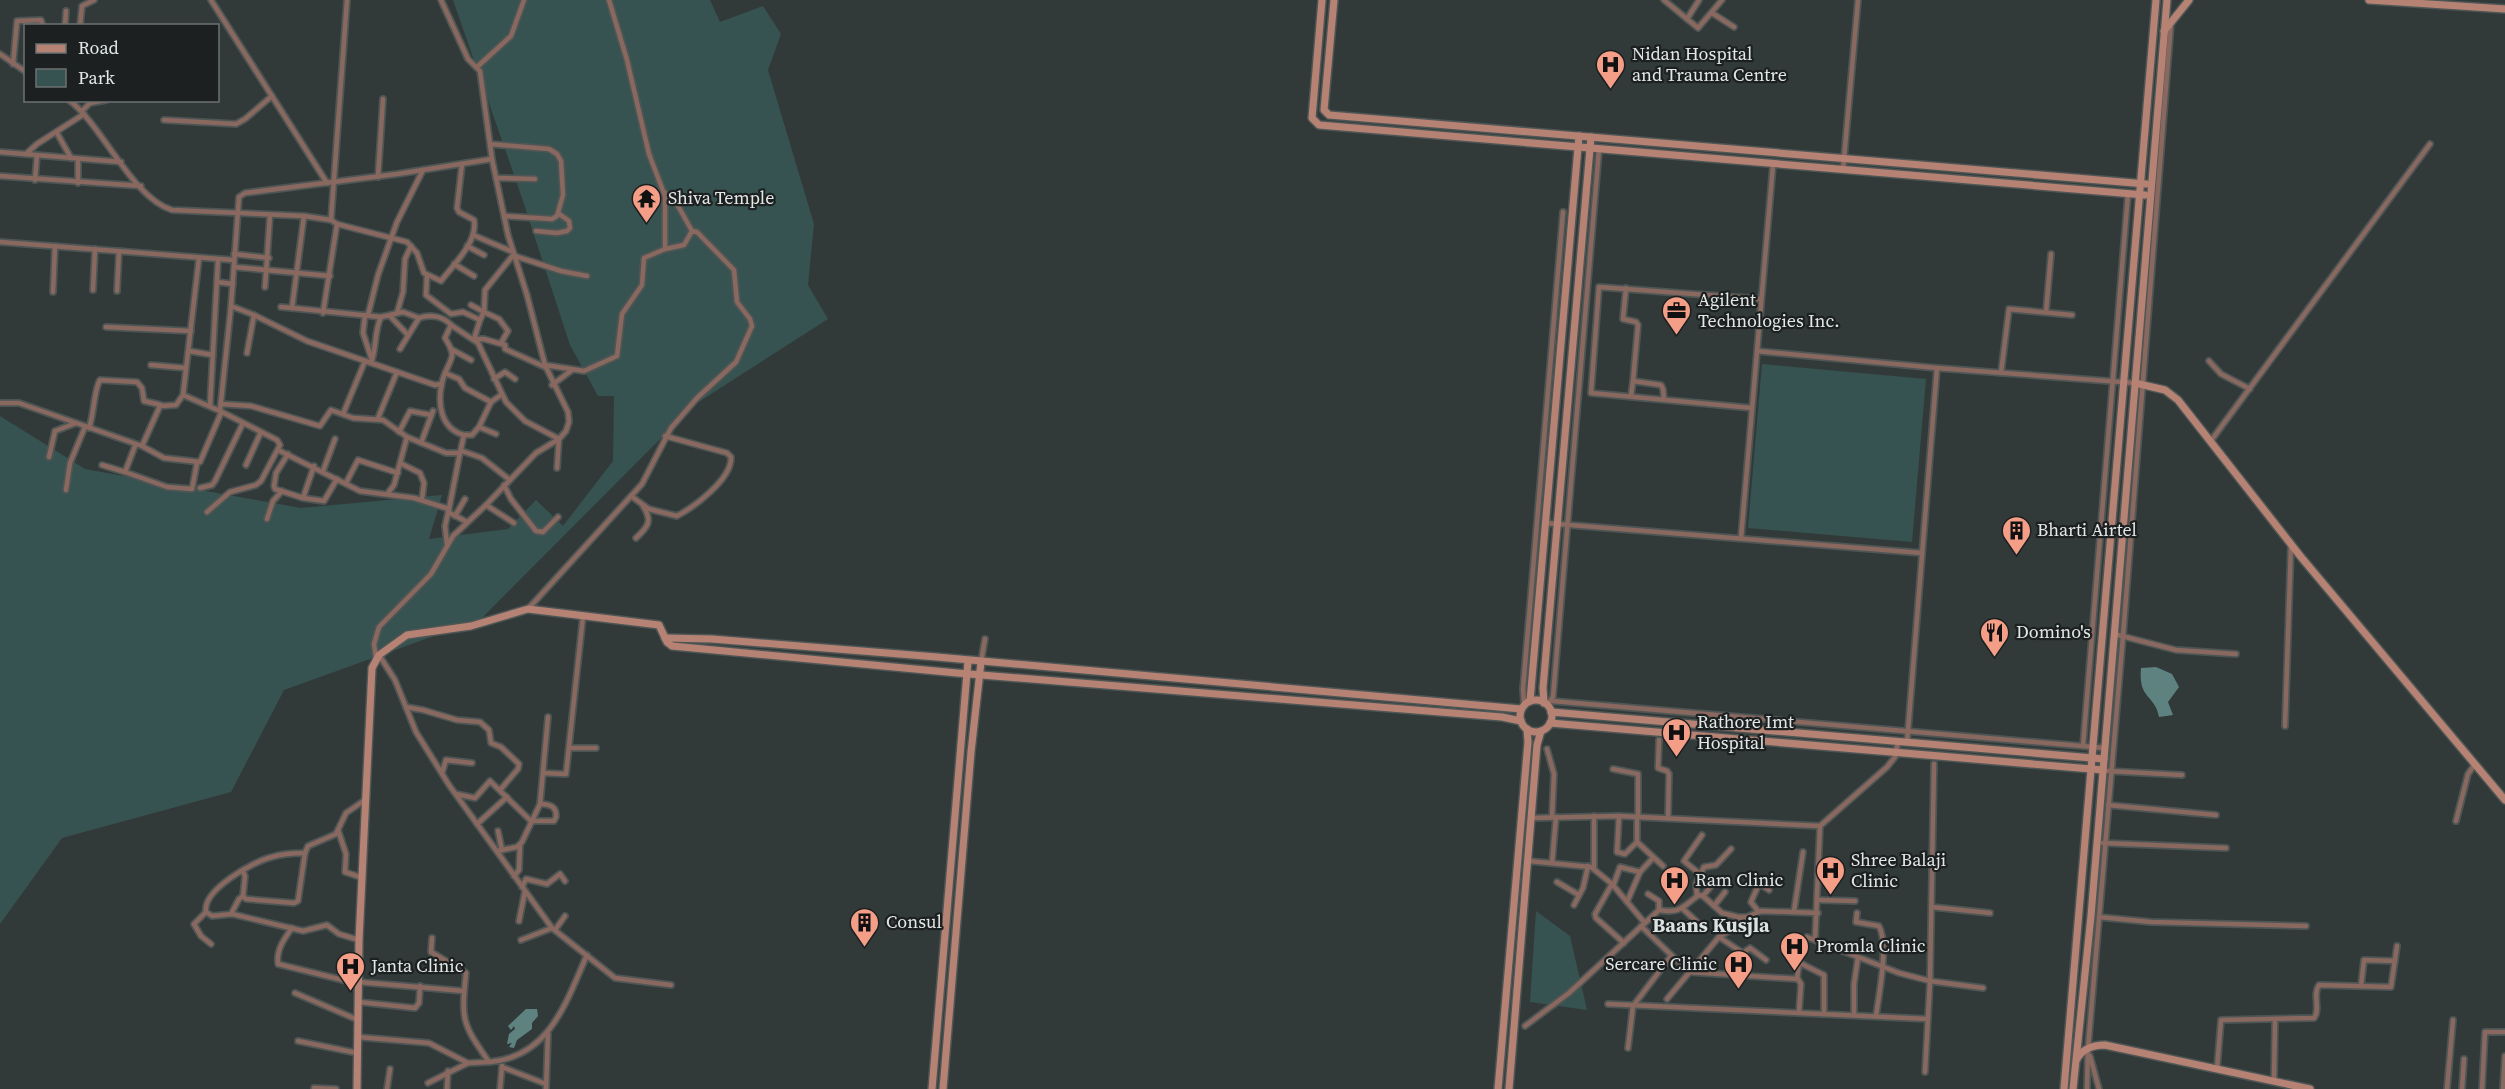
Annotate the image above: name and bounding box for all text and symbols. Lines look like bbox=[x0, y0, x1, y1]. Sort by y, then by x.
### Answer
legend bbox=[24, 24, 219, 102]
text: Road bbox=[78, 35, 119, 60]
place label: Nidan Hospital and Trauma Centre bbox=[1632, 41, 1787, 87]
hospital icon: Nidan Hospital and Trauma Centre bbox=[1595, 48, 1627, 90]
text: Park bbox=[78, 65, 115, 90]
temple icon: Shiva Temple bbox=[631, 182, 663, 224]
place label: Shiva Temple bbox=[668, 185, 774, 210]
place label: Agilent Technologies Inc. bbox=[1698, 287, 1840, 333]
office icon: Agilent Technologies Inc. bbox=[1661, 294, 1693, 336]
building icon: Bharti Airtel bbox=[2000, 514, 2032, 556]
place label: Bharti Airtel bbox=[2037, 517, 2137, 542]
restaurant icon: Domino's bbox=[1979, 616, 2011, 658]
place label: Domino's bbox=[2016, 619, 2091, 644]
place label: Rathore Imt Hospital bbox=[1697, 709, 1794, 755]
hospital icon: Rathore Imt Hospital bbox=[1660, 716, 1692, 758]
place label: Shree Balaji Clinic bbox=[1851, 847, 1946, 893]
hospital icon: Shree Balaji Clinic bbox=[1814, 854, 1846, 896]
hospital icon: Ram Clinic bbox=[1658, 864, 1690, 906]
place label: Ram Clinic bbox=[1695, 867, 1784, 892]
building icon: Consul bbox=[849, 906, 881, 948]
place label: Consul bbox=[886, 909, 942, 934]
district label: Baans Kusjla bbox=[1652, 911, 1770, 939]
hospital icon: Promla Clinic bbox=[1779, 930, 1811, 972]
place label: Promla Clinic bbox=[1816, 933, 1926, 958]
hospital icon: Sercare Clinic bbox=[1722, 948, 1754, 990]
hospital icon: Janta Clinic bbox=[334, 950, 366, 992]
place label: Sercare Clinic bbox=[1605, 951, 1717, 976]
place label: Janta Clinic bbox=[370, 953, 464, 978]

